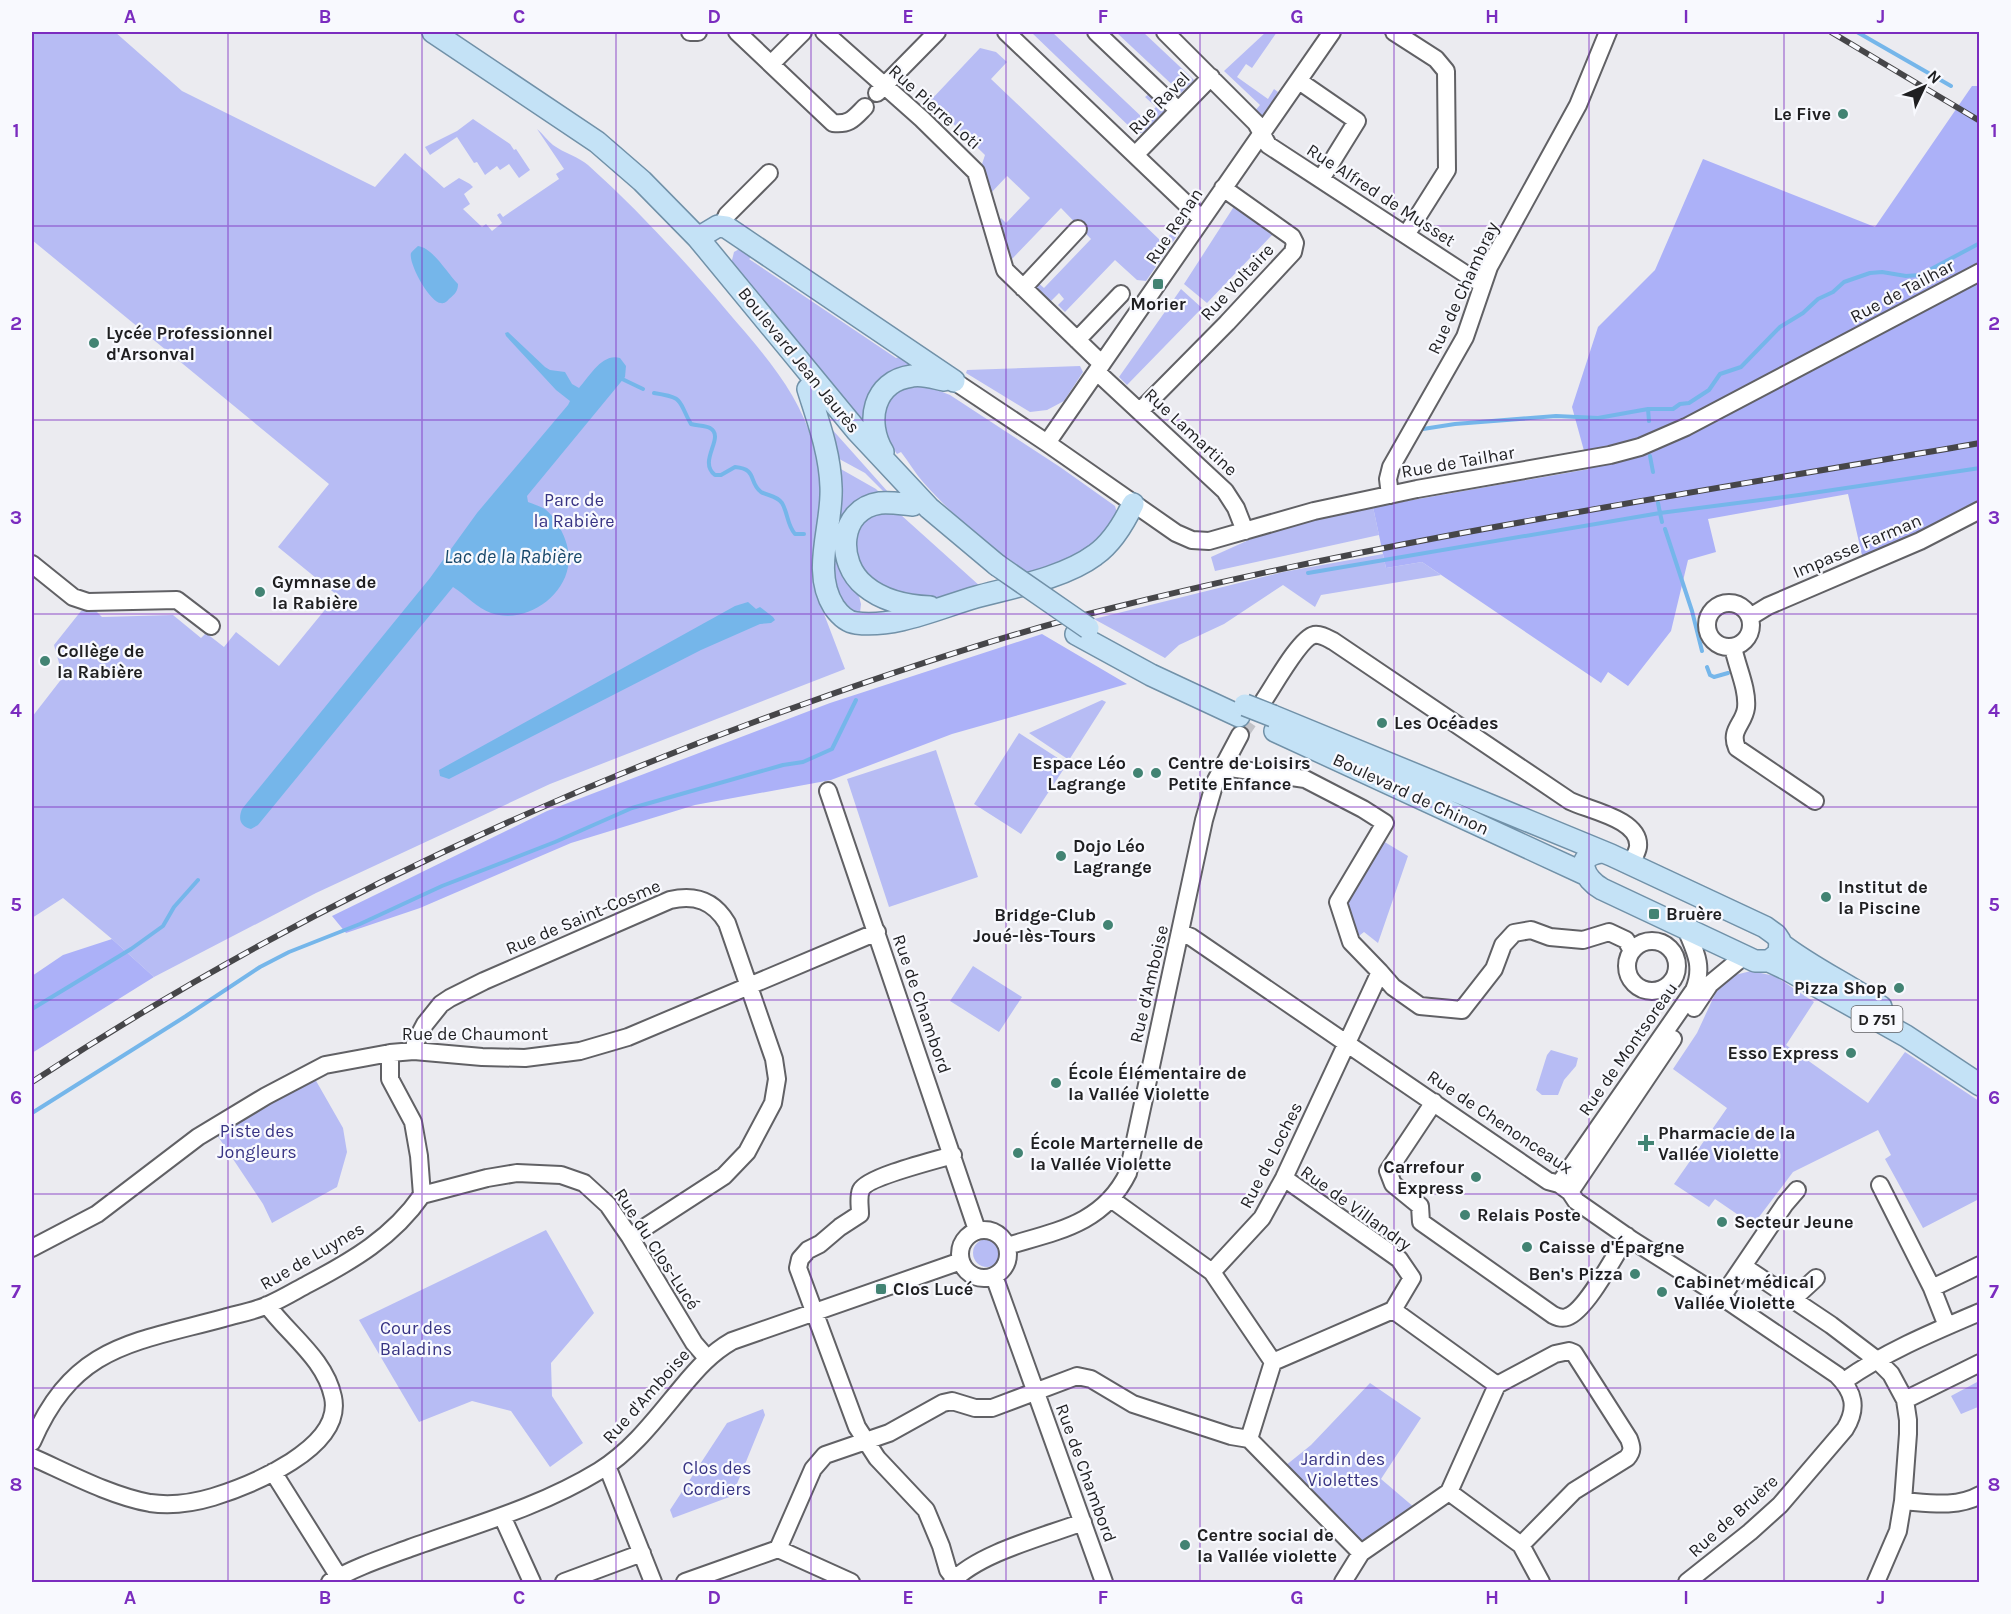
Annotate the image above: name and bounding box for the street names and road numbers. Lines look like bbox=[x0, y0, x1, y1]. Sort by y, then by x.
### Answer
street label: Rue Pierre Loti bbox=[884, 60, 986, 154]
street label: Rue Ravel bbox=[1123, 67, 1195, 139]
street label: Rue Alfred de Musset bbox=[1302, 139, 1460, 251]
street label: Rue Renan bbox=[1140, 184, 1208, 268]
street label: Rue de Chambray bbox=[1423, 218, 1504, 358]
street label: Rue Voltaire bbox=[1196, 239, 1278, 325]
street label: Rue de Tailhar bbox=[1846, 254, 1958, 328]
street label: Boulevard Jean Jaurès bbox=[733, 283, 865, 437]
street label: Rue Lamartine bbox=[1140, 383, 1242, 481]
street label: Rue de Tailhar bbox=[1400, 441, 1517, 483]
street label: Impasse Farman bbox=[1789, 509, 1925, 583]
street label: Boulevard de Chinon bbox=[1329, 748, 1493, 840]
street label: Rue de Saint-Cosme bbox=[502, 874, 664, 960]
street label: Rue d'Amboise bbox=[1125, 923, 1173, 1045]
street label: Rue de Chambord bbox=[888, 931, 956, 1077]
street label: Rue de Montsoreau bbox=[1574, 978, 1682, 1120]
road number: D 751 bbox=[1852, 1006, 1902, 1032]
street label: Rue de Chaumont bbox=[402, 1023, 549, 1045]
street label: Rue de Chenonceaux bbox=[1423, 1065, 1577, 1179]
street label: Rue de Loches bbox=[1235, 1098, 1307, 1212]
street label: Rue de Villandry bbox=[1296, 1160, 1416, 1256]
street label: Rue du Clos-Lucé bbox=[609, 1184, 705, 1314]
street label: Rue de Luynes bbox=[256, 1217, 368, 1295]
street label: Rue d'Amboise bbox=[598, 1344, 694, 1448]
street label: Rue de Chambord bbox=[1051, 1401, 1121, 1545]
street label: Rue de Bruère bbox=[1684, 1470, 1782, 1562]

